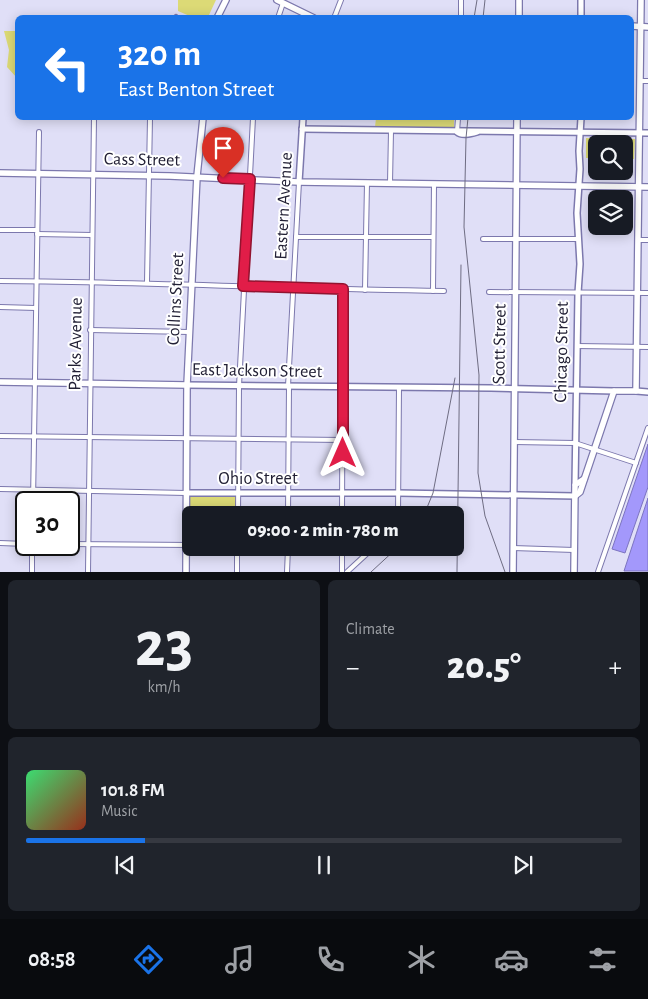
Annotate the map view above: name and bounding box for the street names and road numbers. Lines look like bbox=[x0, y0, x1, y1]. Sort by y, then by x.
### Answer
street label: Cass Street bbox=[104, 150, 181, 170]
street label: Eastern Avenue bbox=[272, 152, 296, 260]
street label: Collins Street bbox=[165, 252, 187, 346]
street label: Parks Avenue bbox=[66, 297, 86, 391]
street label: Chicago Street bbox=[552, 301, 572, 403]
street label: Scott Street bbox=[490, 303, 510, 385]
street label: East Jackson Street bbox=[192, 361, 323, 381]
street label: Ohio Street bbox=[218, 470, 298, 488]

